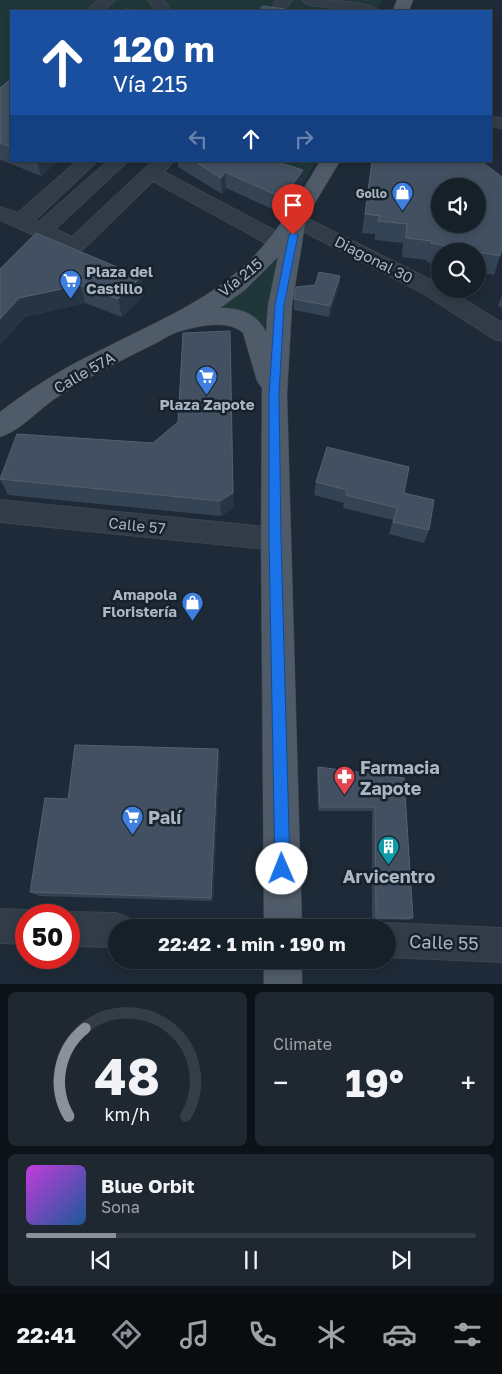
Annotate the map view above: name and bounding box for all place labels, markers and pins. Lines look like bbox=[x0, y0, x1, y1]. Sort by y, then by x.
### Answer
shop icon: Gollo bbox=[391, 181, 415, 212]
pin bbox=[272, 184, 314, 235]
place label: Gollo bbox=[356, 186, 387, 201]
place label: Plaza del Castillo bbox=[86, 262, 153, 297]
supermarket icon: Plaza del Castillo bbox=[58, 268, 82, 299]
supermarket icon: Plaza Zapote bbox=[195, 364, 219, 395]
place label: Plaza Zapote bbox=[159, 395, 255, 413]
place label: Amapola Floristería bbox=[102, 585, 177, 620]
shop icon: Amapola Floristería bbox=[181, 591, 205, 622]
place label: Farmacia Zapote bbox=[360, 756, 440, 799]
pharmacy icon: Farmacia Zapote bbox=[332, 765, 356, 796]
supermarket icon: Palí bbox=[120, 805, 144, 836]
place label: Palí bbox=[148, 806, 183, 828]
building icon: Arvicentro bbox=[377, 834, 401, 865]
place label: Arvicentro bbox=[343, 865, 435, 887]

